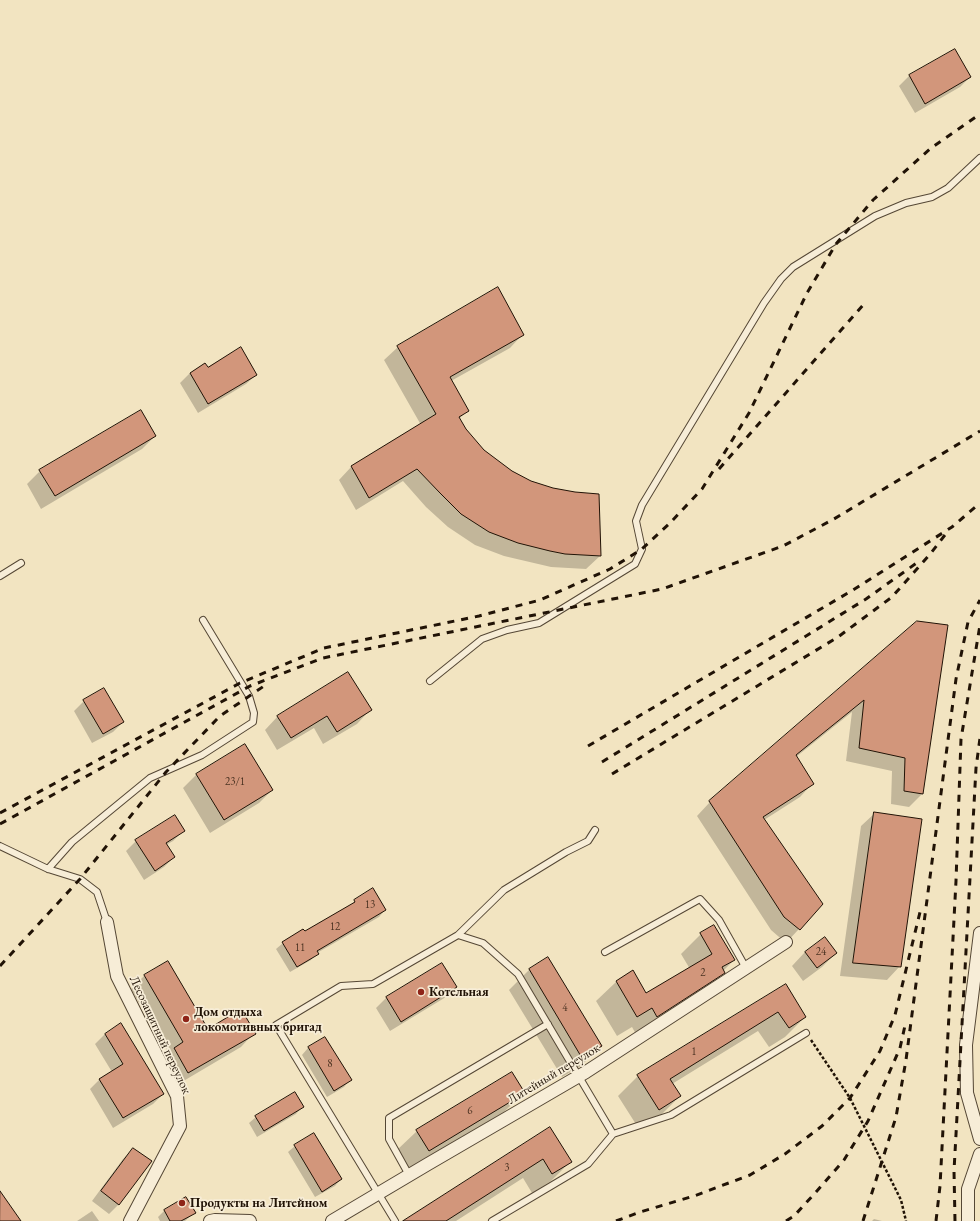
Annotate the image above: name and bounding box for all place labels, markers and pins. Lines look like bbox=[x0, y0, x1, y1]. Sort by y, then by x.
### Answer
place label: Котельная bbox=[429, 984, 489, 1000]
marker: Котельная bbox=[416, 987, 426, 997]
place label: Дом отдыха локомотивных бригад bbox=[194, 1004, 322, 1035]
marker: Дом отдыха локомотивных бригад bbox=[181, 1014, 191, 1024]
place label: Продукты на Литейном bbox=[190, 1195, 327, 1211]
marker: Продукты на Литейном bbox=[177, 1198, 187, 1208]

